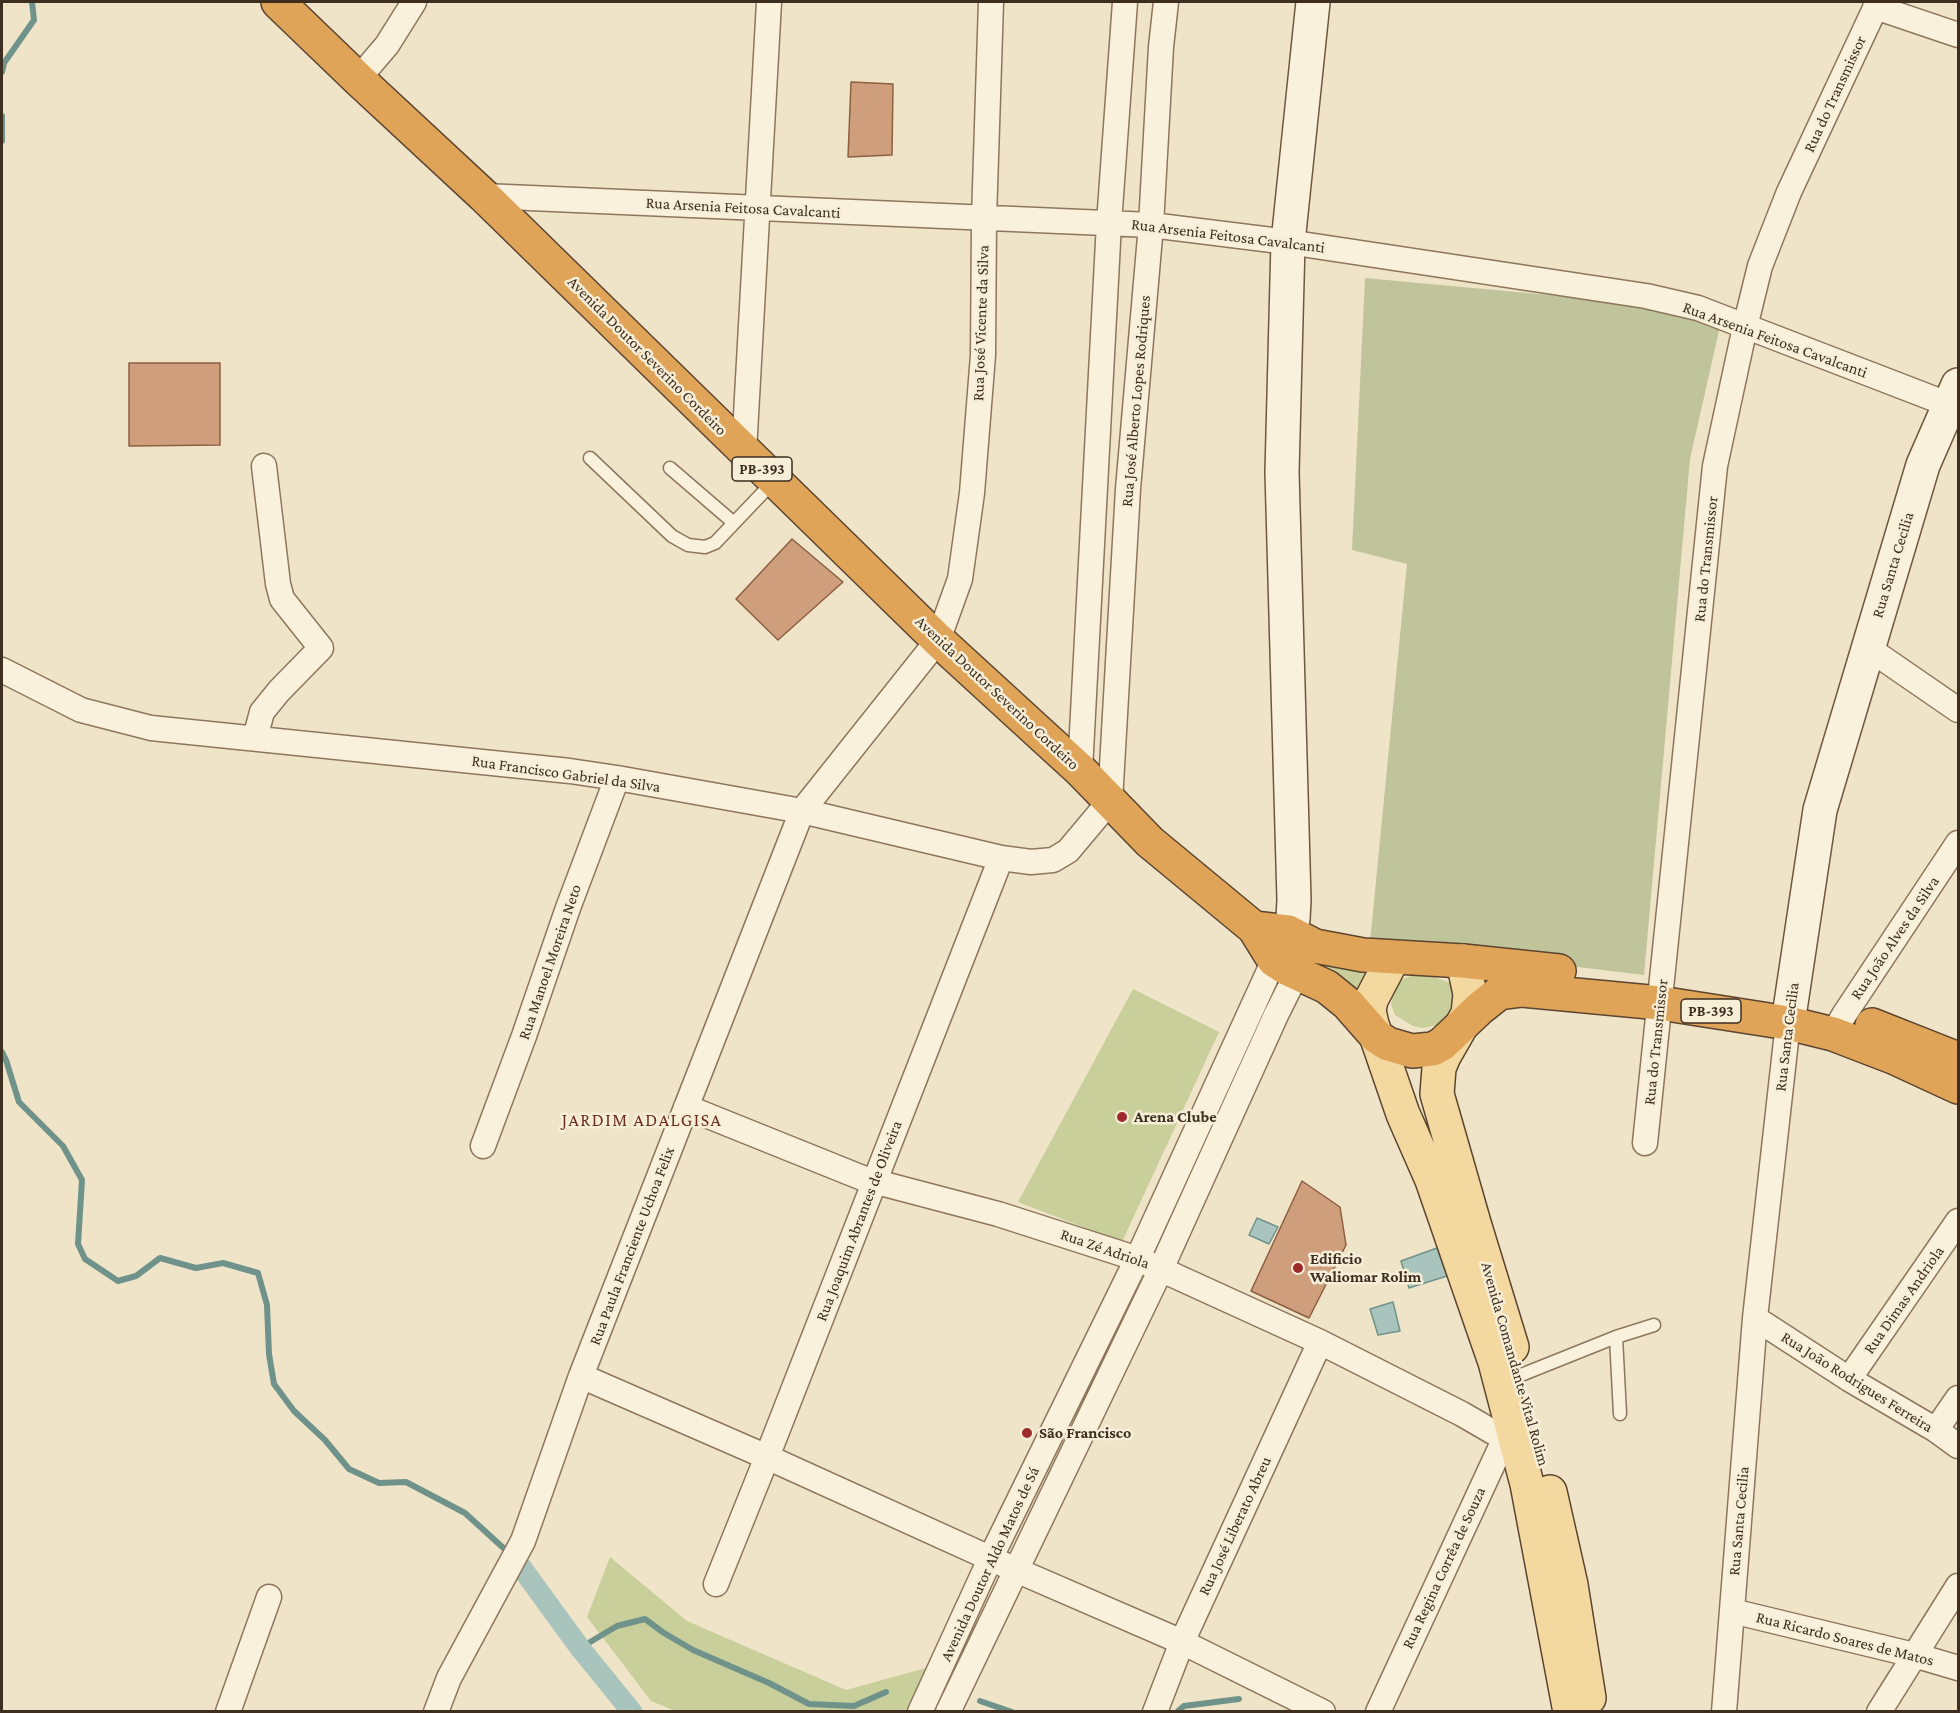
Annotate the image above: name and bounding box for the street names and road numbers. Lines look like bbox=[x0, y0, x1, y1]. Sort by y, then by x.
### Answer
street label: Rua do Transmissor bbox=[1800, 33, 1870, 155]
street label: Rua Arsenia Feitosa Cavalcanti bbox=[645, 193, 841, 223]
street label: Rua Arsenia Feitosa Cavalcanti bbox=[1130, 215, 1326, 257]
street label: Rua José Vicente da Silva bbox=[969, 245, 993, 401]
street label: Avenida Doutor Severino Cordeiro bbox=[563, 272, 731, 440]
street label: Rua José Alberto Lopes Rodriques bbox=[1117, 294, 1155, 508]
street label: Rua Arsenia Feitosa Cavalcanti bbox=[1680, 298, 1870, 382]
road number: PB-393 bbox=[732, 457, 792, 481]
street label: Rua do Transmissor bbox=[1690, 495, 1722, 623]
street label: Rua Santa Cecilia bbox=[1868, 510, 1918, 620]
street label: Avenida Doutor Severino Cordeiro bbox=[911, 612, 1083, 774]
street label: Rua Francisco Gabriel da Silva bbox=[470, 751, 662, 797]
street label: Rua João Alves da Silva bbox=[1847, 873, 1943, 1003]
street label: Rua Manoel Moreira Neto bbox=[514, 882, 586, 1042]
street label: Rua do Transmissor bbox=[1640, 978, 1672, 1106]
street label: Rua Santa Cecilia bbox=[1771, 981, 1803, 1093]
road number: PB-393 bbox=[1681, 999, 1741, 1023]
street label: Rua Joaquim Abrantes de Oliveira bbox=[812, 1118, 906, 1324]
street label: Rua Paula Franciente Uchoa Felix bbox=[585, 1144, 679, 1348]
street label: Rua Zé Adriola bbox=[1058, 1225, 1152, 1273]
street label: Rua Dimas Andriola bbox=[1860, 1242, 1948, 1358]
street label: Avenida Comandante Vital Rolim bbox=[1477, 1260, 1553, 1468]
street label: Rua João Rodrigues Ferreira bbox=[1777, 1327, 1937, 1437]
street label: Rua José Liberato Abreu bbox=[1194, 1454, 1276, 1598]
street label: Avenida Doutor Aldo Matos de Sá bbox=[936, 1464, 1044, 1664]
street label: Rua Santa Cecilia bbox=[1725, 1466, 1753, 1576]
street label: Rua Regina Corrêa de Souza bbox=[1398, 1484, 1490, 1652]
street label: Rua Ricardo Soares de Matos bbox=[1754, 1608, 1936, 1670]

